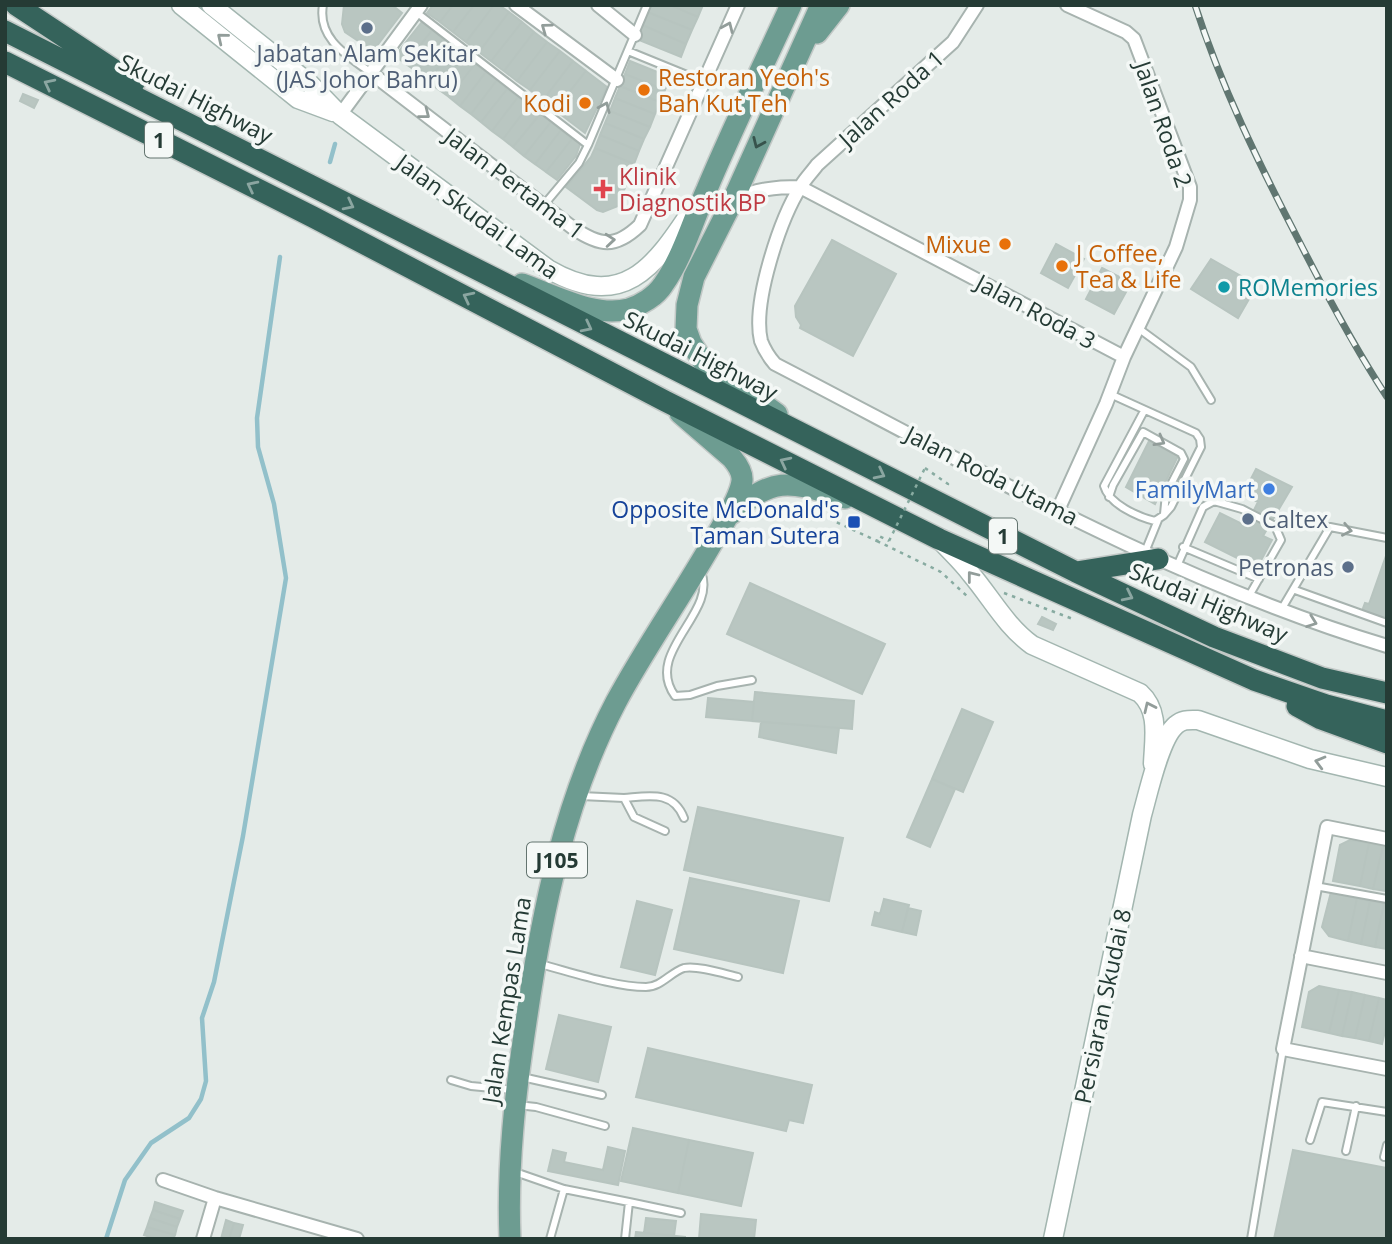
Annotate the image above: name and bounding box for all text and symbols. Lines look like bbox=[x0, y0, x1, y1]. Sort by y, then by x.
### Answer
marker: Jabatan Alam Sekitar (JAS Johor Bahru) bbox=[359, 20, 375, 36]
one-way arrow bbox=[720, 22, 734, 35]
one-way arrow bbox=[542, 24, 554, 36]
one-way arrow bbox=[218, 34, 231, 46]
place label: Jabatan Alam Sekitar (JAS Johor Bahru) bbox=[254, 37, 478, 95]
street label: Jalan Roda 1 bbox=[830, 42, 951, 155]
street label: Skudai Highway bbox=[113, 45, 279, 151]
street label: Jalan Roda 2 bbox=[1127, 55, 1201, 191]
place label: Restoran Yeoh's Bah Kut Teh bbox=[658, 61, 830, 119]
one-way arrow bbox=[43, 78, 56, 92]
marker: Restoran Yeoh's Bah Kut Teh bbox=[636, 82, 652, 98]
place label: Kodi bbox=[523, 87, 571, 119]
marker: Kodi bbox=[577, 95, 593, 111]
one-way arrow bbox=[596, 102, 610, 114]
one-way arrow bbox=[417, 106, 430, 119]
street label: Jalan Pertama 1 bbox=[437, 118, 592, 246]
road number: 1 bbox=[145, 122, 173, 158]
one-way arrow bbox=[752, 136, 766, 148]
street label: Jalan Skudai Lama bbox=[389, 145, 566, 286]
place label: Klinik Diagnostik BP bbox=[619, 160, 766, 218]
marker: Klinik Diagnostik BP bbox=[593, 179, 613, 199]
one-way arrow bbox=[247, 181, 259, 195]
one-way arrow bbox=[342, 197, 354, 211]
place label: Mixue bbox=[925, 228, 991, 260]
one-way arrow bbox=[604, 233, 615, 248]
marker: Mixue bbox=[997, 236, 1013, 252]
place label: J Coffee, Tea & Life bbox=[1074, 237, 1182, 295]
marker: J Coffee, Tea & Life bbox=[1054, 258, 1070, 274]
street label: Jalan Roda 3 bbox=[969, 265, 1102, 356]
place label: ROMemories bbox=[1238, 271, 1378, 303]
marker: ROMemories bbox=[1216, 279, 1232, 295]
one-way arrow bbox=[463, 291, 475, 305]
street label: Skudai Highway bbox=[618, 302, 784, 408]
one-way arrow bbox=[580, 318, 592, 332]
street label: Jalan Roda Utama bbox=[898, 417, 1084, 532]
one-way arrow bbox=[1152, 433, 1165, 446]
one-way arrow bbox=[780, 457, 792, 470]
one-way arrow bbox=[873, 466, 885, 480]
place label: FamilyMart bbox=[1135, 473, 1255, 505]
marker: FamilyMart bbox=[1261, 481, 1277, 497]
place label: Opposite McDonald's Taman Sutera bbox=[611, 493, 840, 551]
place label: Caltex bbox=[1262, 503, 1328, 535]
marker: Caltex bbox=[1240, 511, 1256, 527]
marker: Opposite McDonald's Taman Sutera bbox=[846, 514, 862, 530]
road number: 1 bbox=[989, 518, 1017, 554]
one-way arrow bbox=[1341, 522, 1353, 537]
place label: Petronas bbox=[1238, 551, 1334, 583]
street label: Skudai Highway bbox=[1125, 554, 1293, 650]
marker: Petronas bbox=[1340, 559, 1356, 575]
one-way arrow bbox=[968, 572, 981, 584]
one-way arrow bbox=[1121, 588, 1133, 602]
one-way arrow bbox=[1306, 614, 1318, 628]
one-way arrow bbox=[1144, 702, 1157, 715]
one-way arrow bbox=[1315, 756, 1327, 770]
road number: J105 bbox=[527, 842, 587, 878]
street label: Jalan Kempas Lama bbox=[474, 894, 538, 1107]
street label: Persiaran Skudai 8 bbox=[1066, 906, 1138, 1106]

